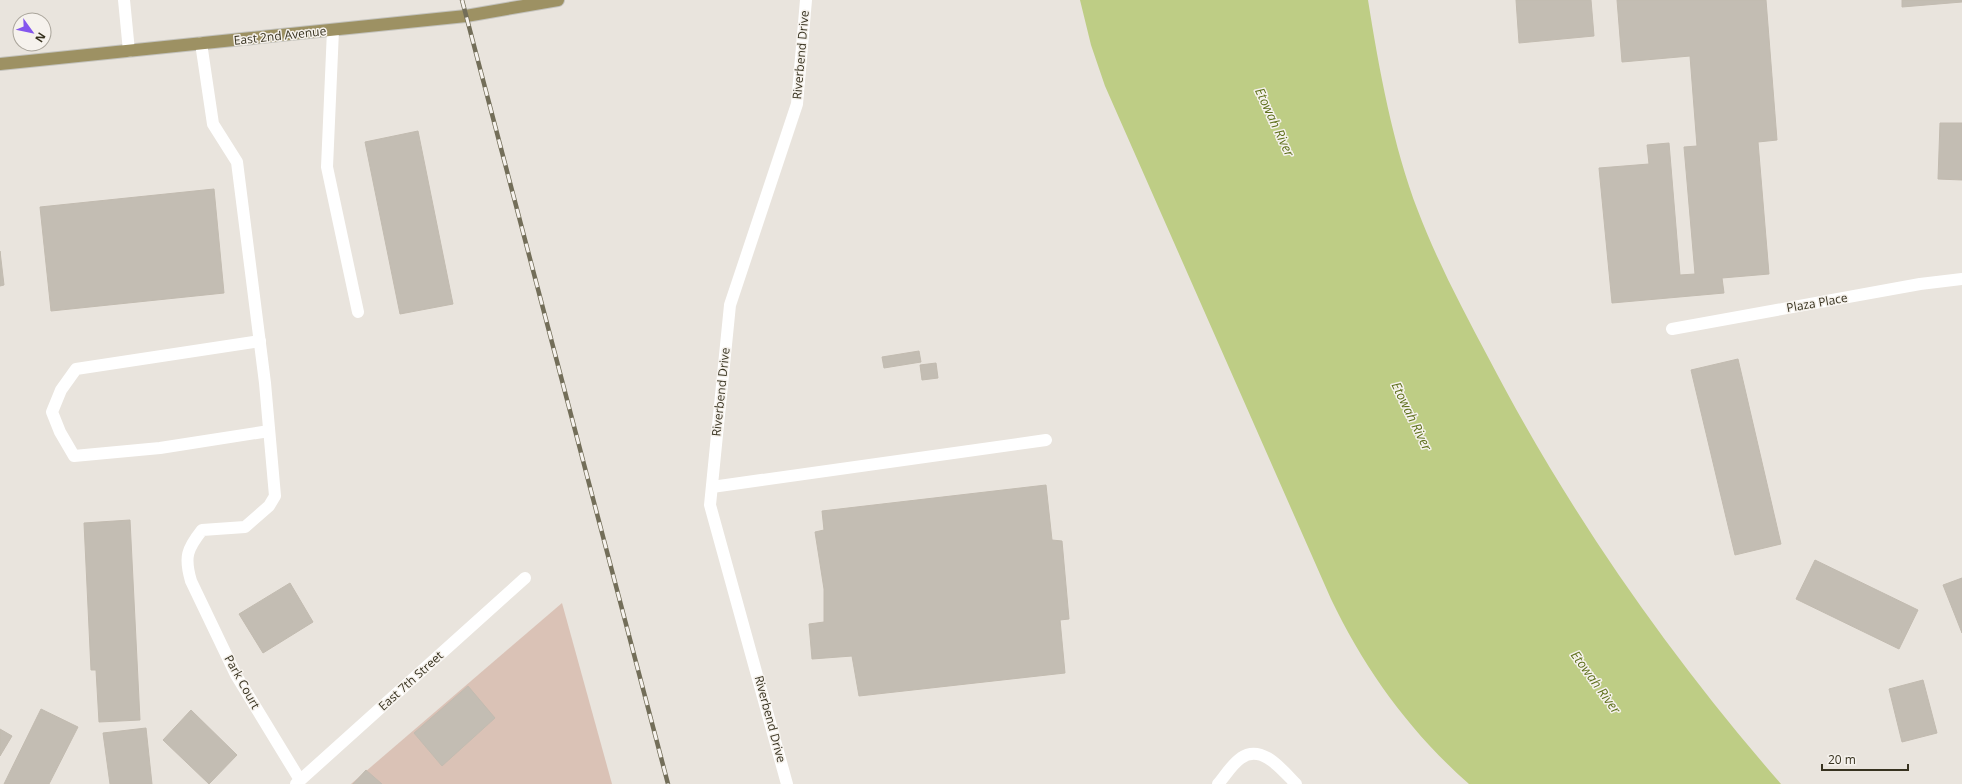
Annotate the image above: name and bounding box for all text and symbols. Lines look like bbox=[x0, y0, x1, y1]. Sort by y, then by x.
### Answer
street label: Riverbend Drive bbox=[788, 9, 813, 100]
north arrow bbox=[12, 12, 52, 52]
street label: East 2nd Avenue bbox=[233, 22, 327, 49]
text: N bbox=[32, 30, 50, 46]
water label: Etowah River bbox=[1251, 85, 1299, 160]
street label: Plaza Place bbox=[1785, 289, 1849, 316]
street label: Riverbend Drive bbox=[707, 346, 734, 437]
water label: Etowah River bbox=[1388, 379, 1437, 454]
street label: East 7th Street bbox=[375, 647, 447, 714]
water label: Etowah River bbox=[1567, 647, 1626, 718]
street label: Park Court bbox=[221, 652, 264, 712]
street label: Riverbend Drive bbox=[751, 674, 790, 764]
scale bar bbox=[1822, 746, 1908, 772]
text: 20 m bbox=[1828, 751, 1856, 768]

